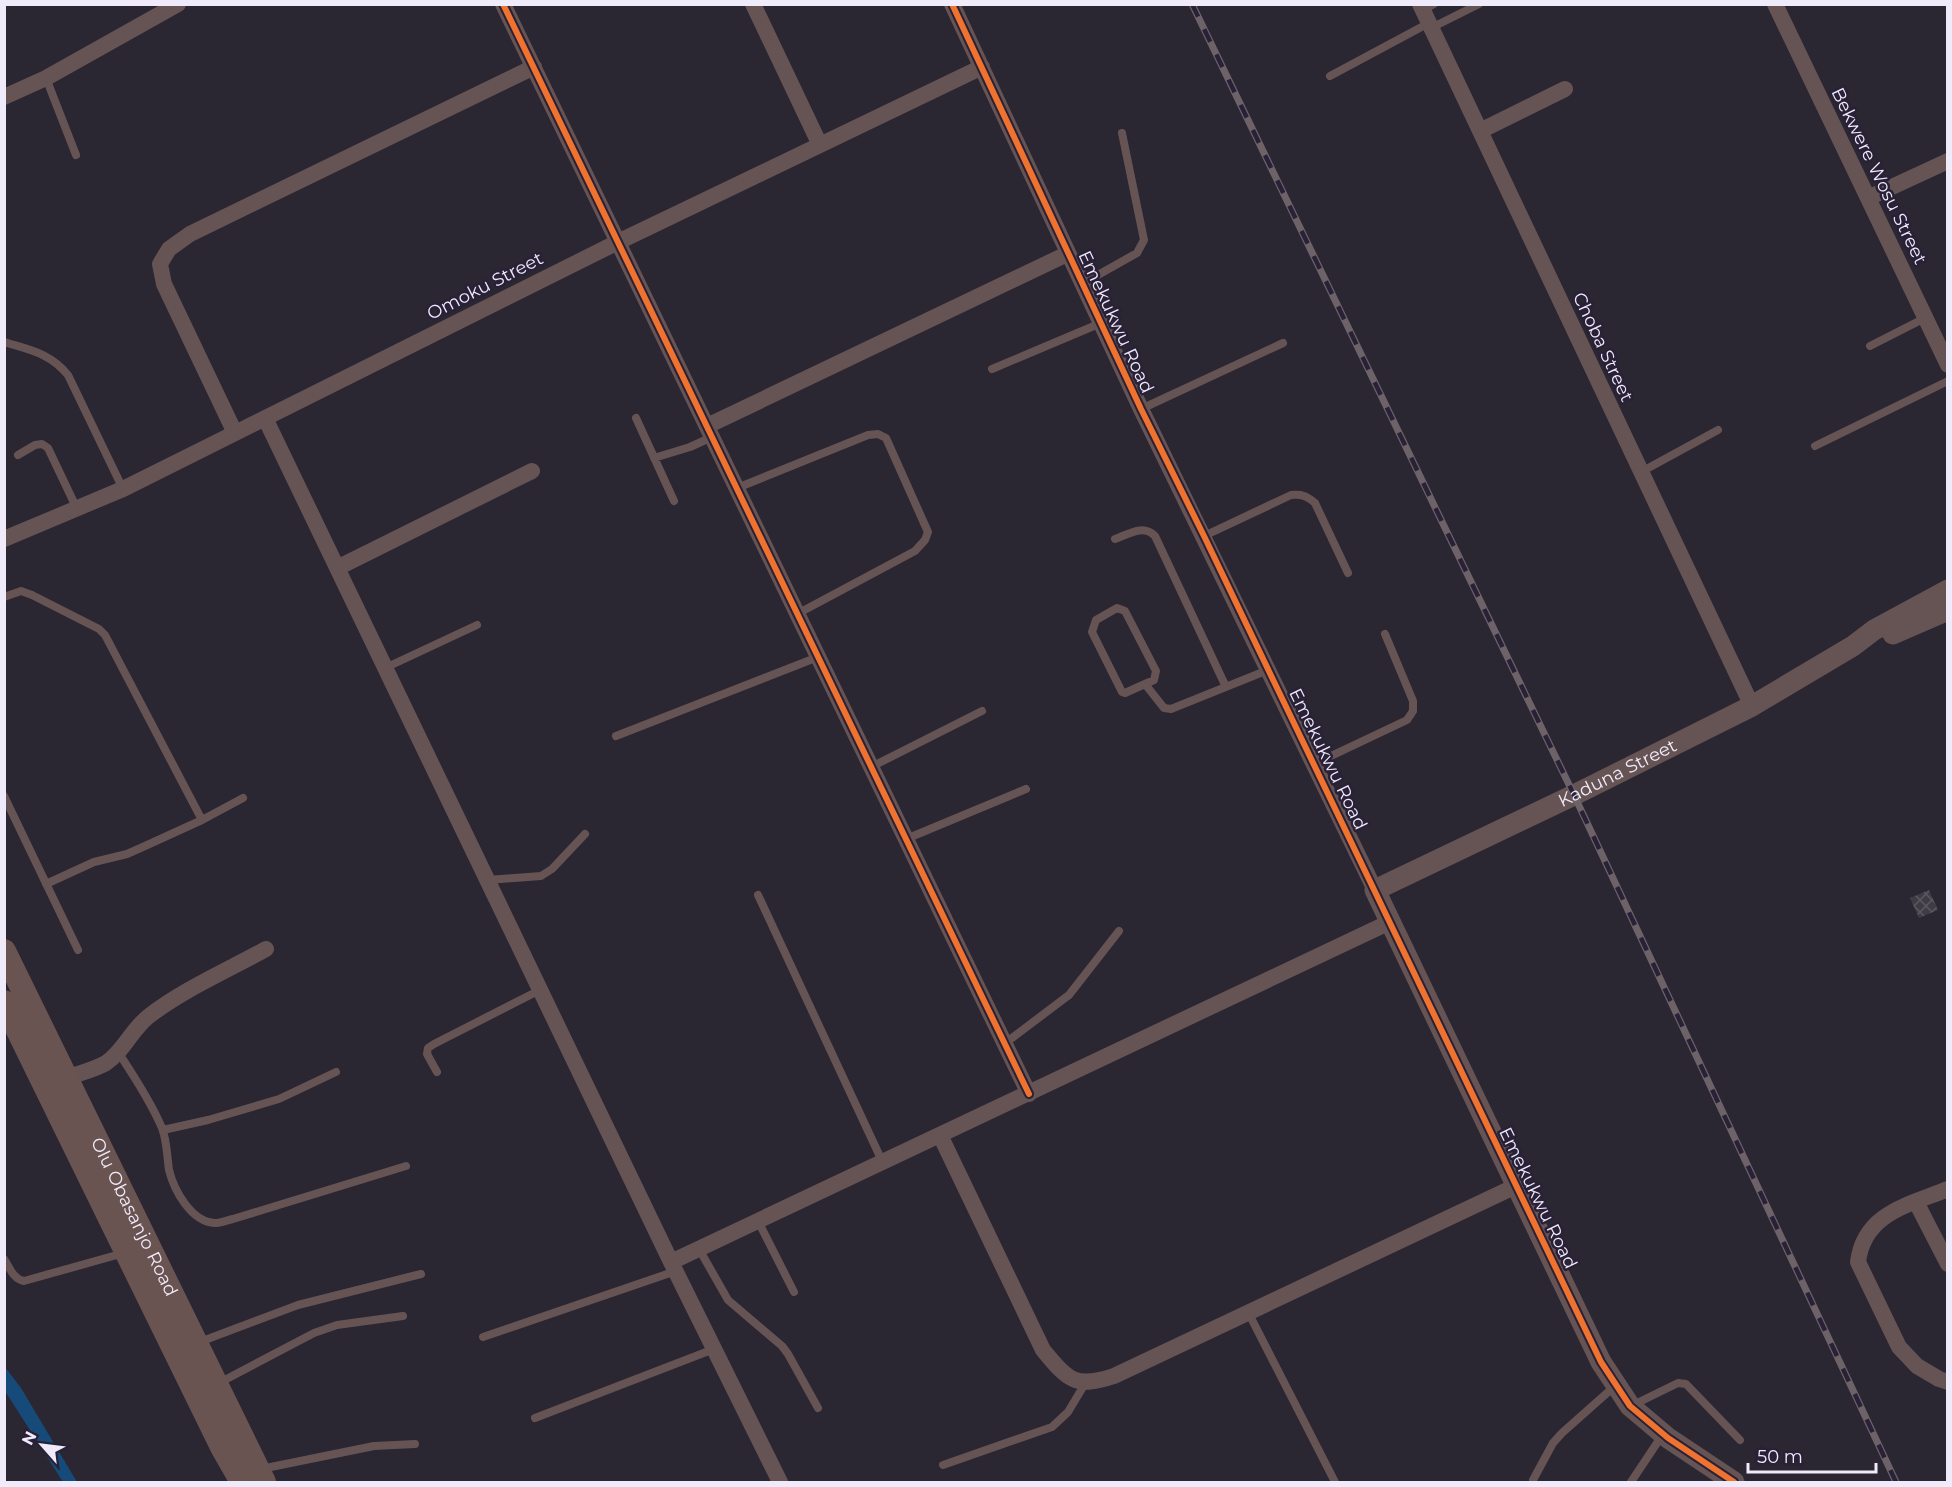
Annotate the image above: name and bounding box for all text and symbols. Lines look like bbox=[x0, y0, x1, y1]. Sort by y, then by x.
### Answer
street label: Bekwere Wosu Street bbox=[1827, 84, 1931, 268]
street label: Omoku Street bbox=[423, 247, 547, 325]
street label: Emekukwu Road bbox=[1073, 247, 1159, 397]
street label: Choba Street bbox=[1568, 289, 1638, 405]
street label: Emekukwu Road bbox=[1284, 685, 1372, 833]
street label: Kaduna Street bbox=[1555, 735, 1680, 812]
street label: Emekukwu Road bbox=[1494, 1124, 1582, 1272]
street label: Olu Obasanjo Road bbox=[86, 1134, 182, 1300]
north arrow bbox=[12, 1415, 72, 1475]
text: N bbox=[18, 1428, 41, 1448]
scale bar bbox=[1748, 1436, 1876, 1474]
text: 50 m bbox=[1757, 1446, 1803, 1468]

